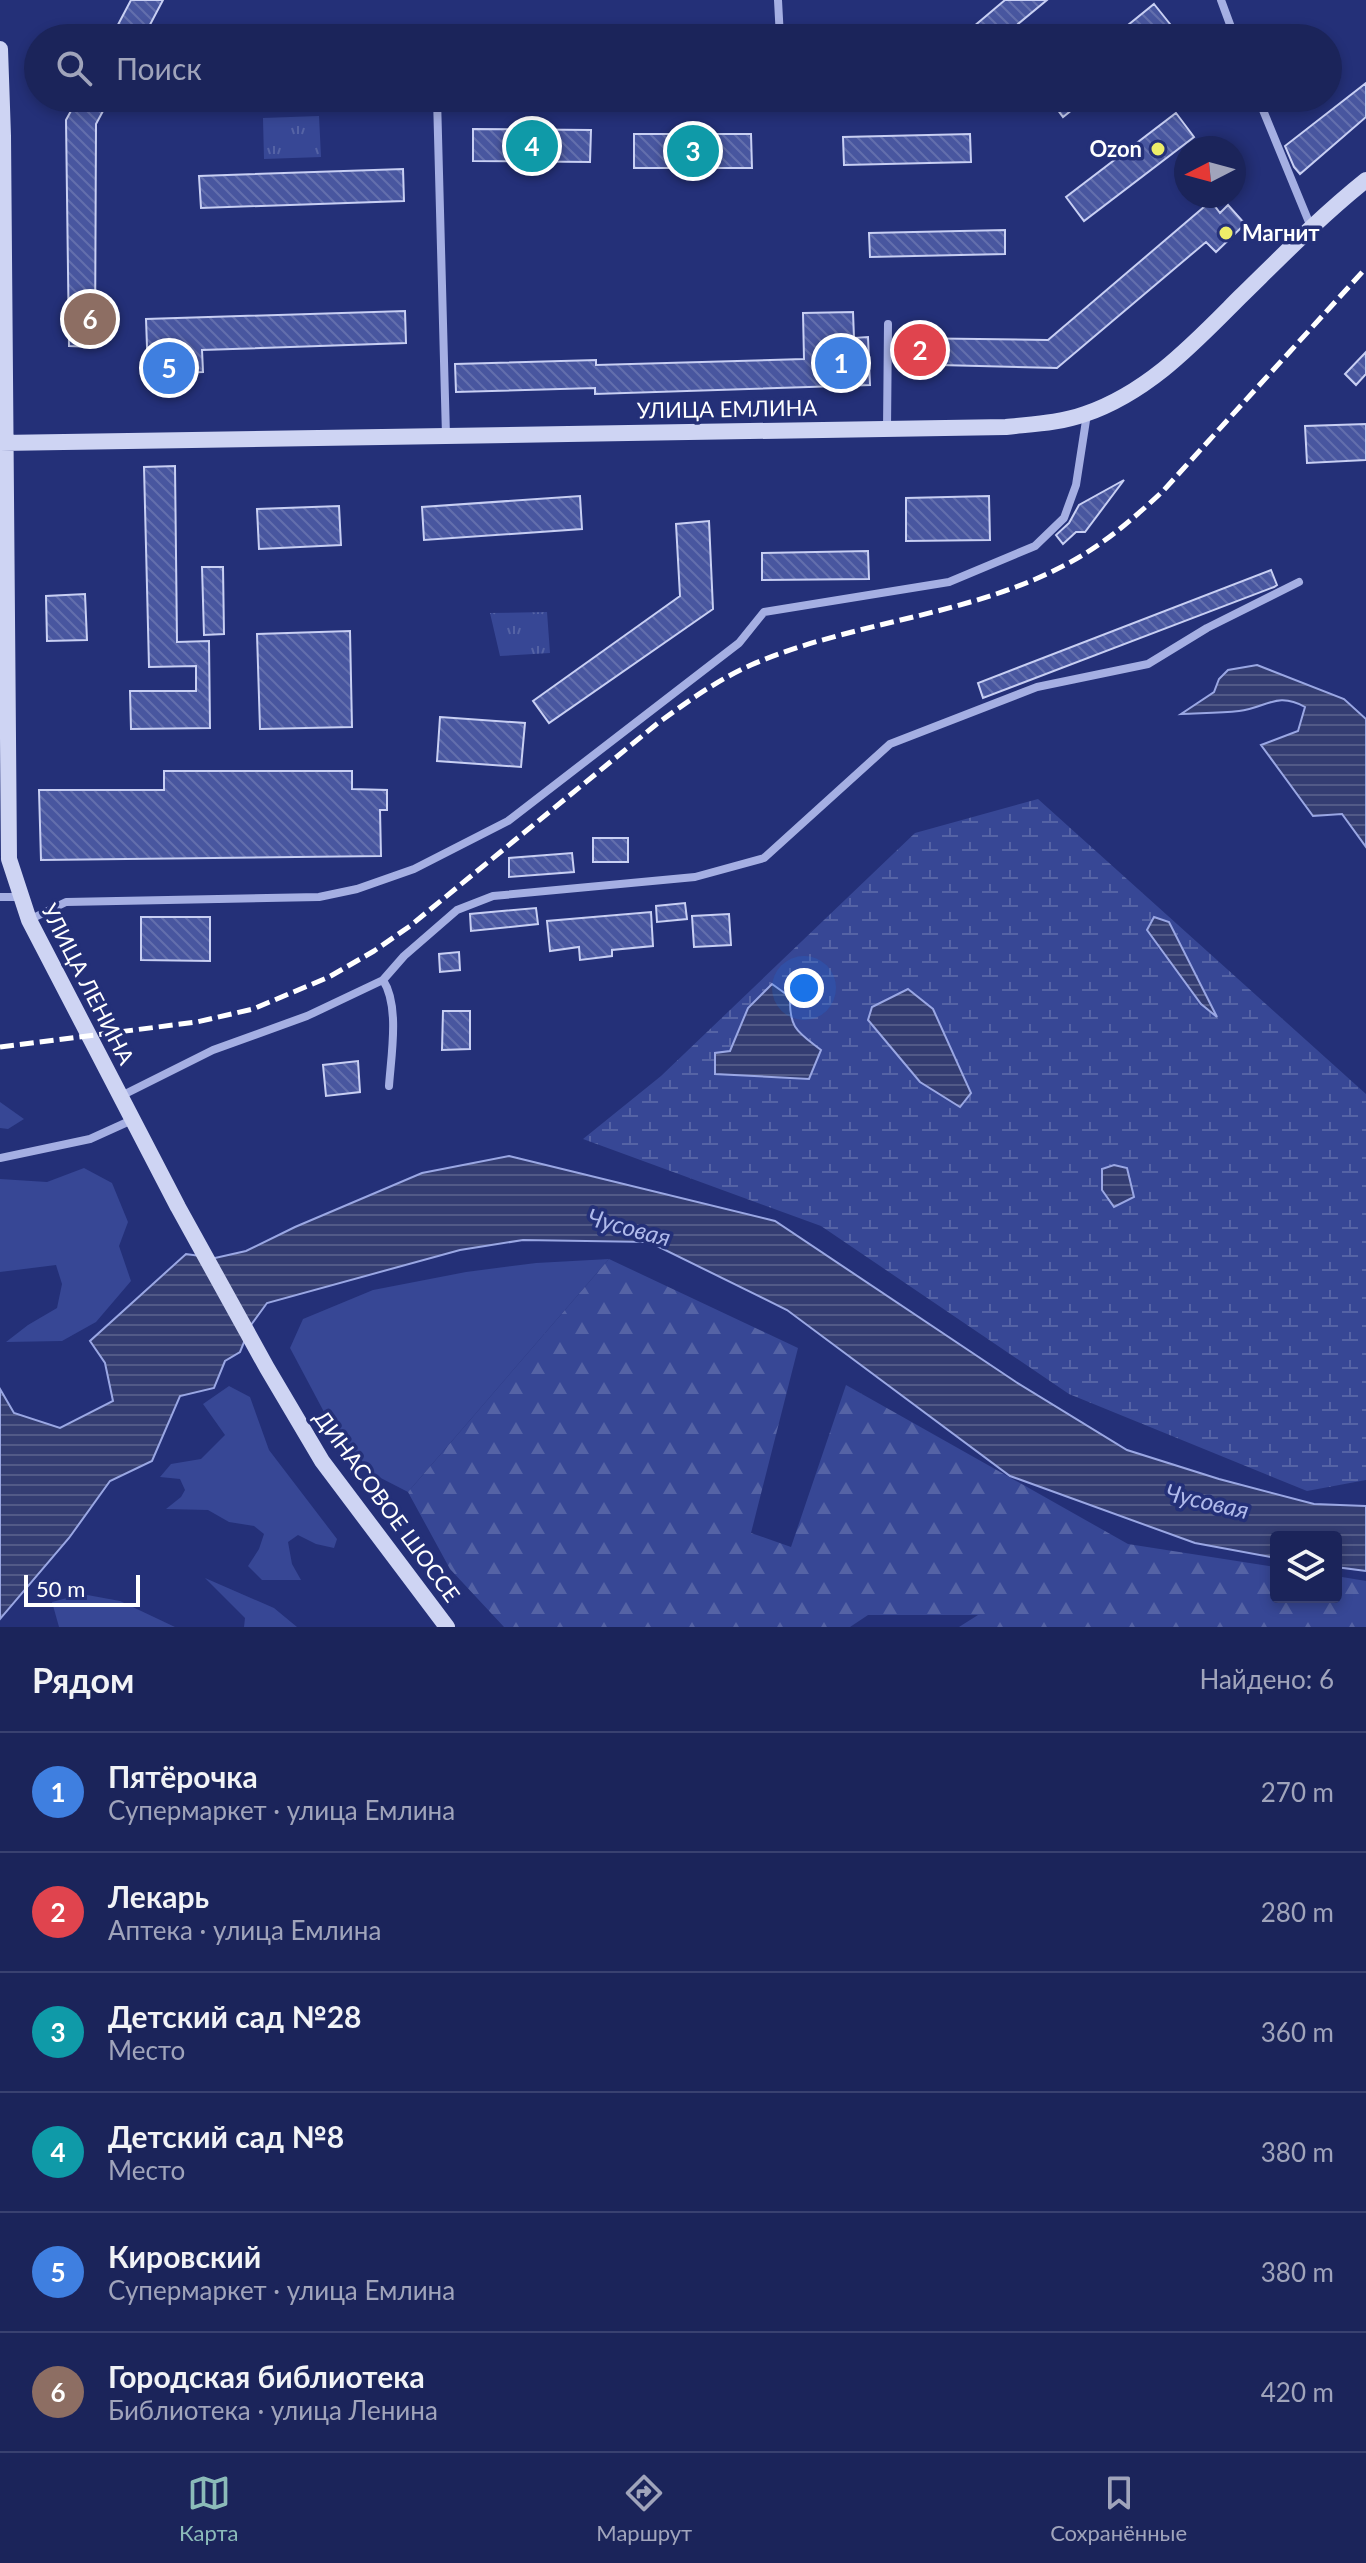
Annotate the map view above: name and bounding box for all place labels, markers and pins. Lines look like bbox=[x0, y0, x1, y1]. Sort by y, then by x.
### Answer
pin: 4 bbox=[506, 116, 558, 176]
pin: 3 bbox=[667, 121, 719, 181]
place label: Ozon bbox=[1089, 135, 1142, 162]
marker: Ozon bbox=[1149, 140, 1167, 158]
place label: Магнит bbox=[1242, 219, 1320, 246]
marker: Магнит bbox=[1217, 224, 1235, 242]
pin: 6 bbox=[64, 289, 116, 349]
pin: 2 bbox=[894, 320, 946, 380]
pin: 1 bbox=[815, 333, 867, 393]
pin: 5 bbox=[143, 338, 195, 398]

